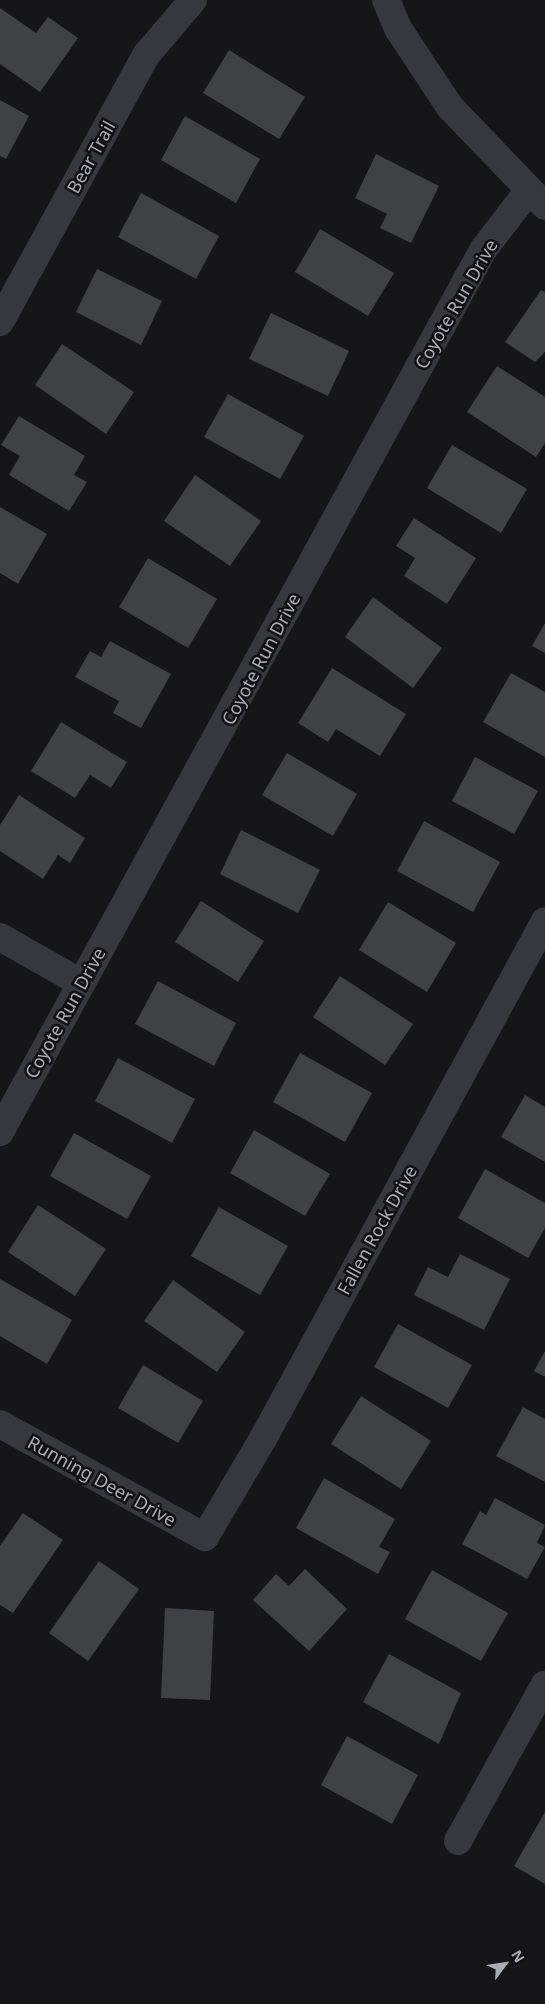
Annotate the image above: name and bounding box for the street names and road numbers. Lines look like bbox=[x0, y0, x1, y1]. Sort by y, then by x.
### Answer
street label: Bear Trail bbox=[62, 117, 120, 197]
street label: Coyote Run Drive bbox=[410, 235, 502, 373]
street label: Coyote Run Drive bbox=[217, 589, 305, 729]
street label: Coyote Run Drive bbox=[20, 944, 110, 1082]
street label: Fallen Rock Drive bbox=[333, 1162, 421, 1298]
street label: Running Deer Drive bbox=[24, 1431, 180, 1531]

